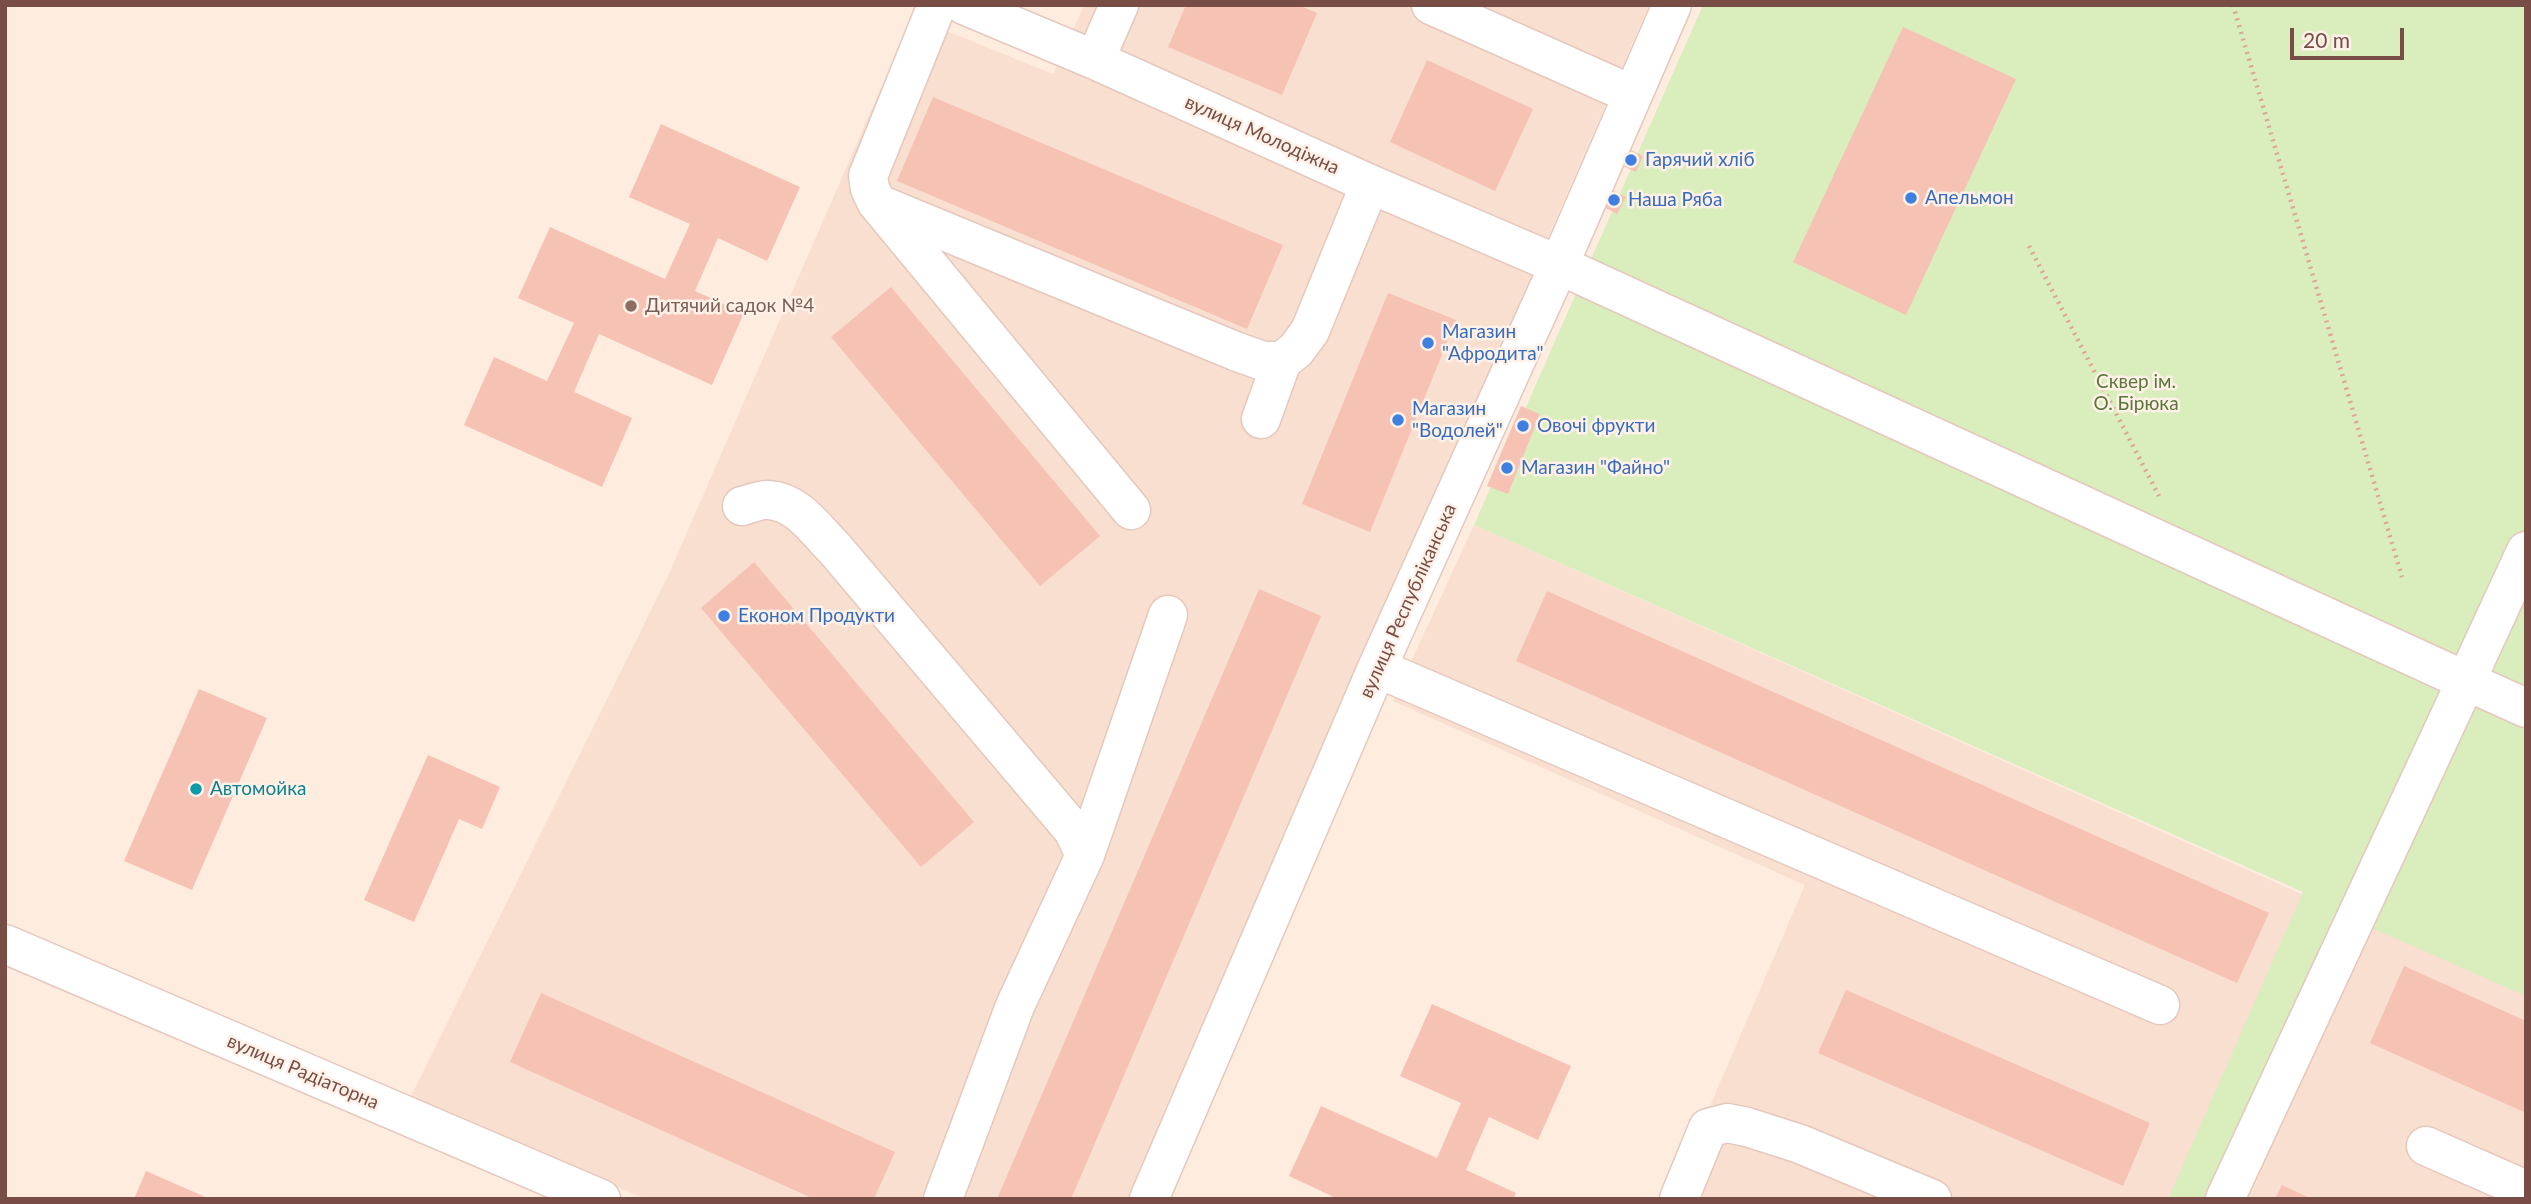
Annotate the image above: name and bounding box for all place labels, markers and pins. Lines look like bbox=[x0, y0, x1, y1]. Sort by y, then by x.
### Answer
place label: Гарячий хліб bbox=[1645, 149, 1755, 171]
marker: Гарячий хліб bbox=[1623, 152, 1639, 168]
place label: Апельмон bbox=[1925, 187, 2014, 209]
place label: Наша Ряба bbox=[1628, 189, 1722, 211]
marker: Апельмон bbox=[1903, 190, 1919, 206]
marker: Наша Ряба bbox=[1606, 192, 1622, 208]
place label: Дитячий садок №4 bbox=[645, 295, 814, 317]
marker: Дитячий садок №4 bbox=[623, 298, 639, 314]
place label: Магазин "Афродита" bbox=[1442, 321, 1543, 365]
marker: Магазин "Афродита" bbox=[1420, 335, 1436, 351]
place label: Магазин "Водолей" bbox=[1412, 398, 1503, 442]
marker: Магазин "Водолей" bbox=[1390, 412, 1406, 428]
place label: Овочі фрукти bbox=[1537, 415, 1655, 437]
marker: Овочі фрукти bbox=[1515, 418, 1531, 434]
place label: Магазин "Файно" bbox=[1521, 457, 1670, 479]
marker: Магазин "Файно" bbox=[1499, 460, 1515, 476]
place label: Економ Продукти bbox=[738, 605, 895, 627]
marker: Економ Продукти bbox=[716, 608, 732, 624]
place label: Автомойка bbox=[210, 778, 306, 800]
marker: Автомойка bbox=[188, 781, 204, 797]

